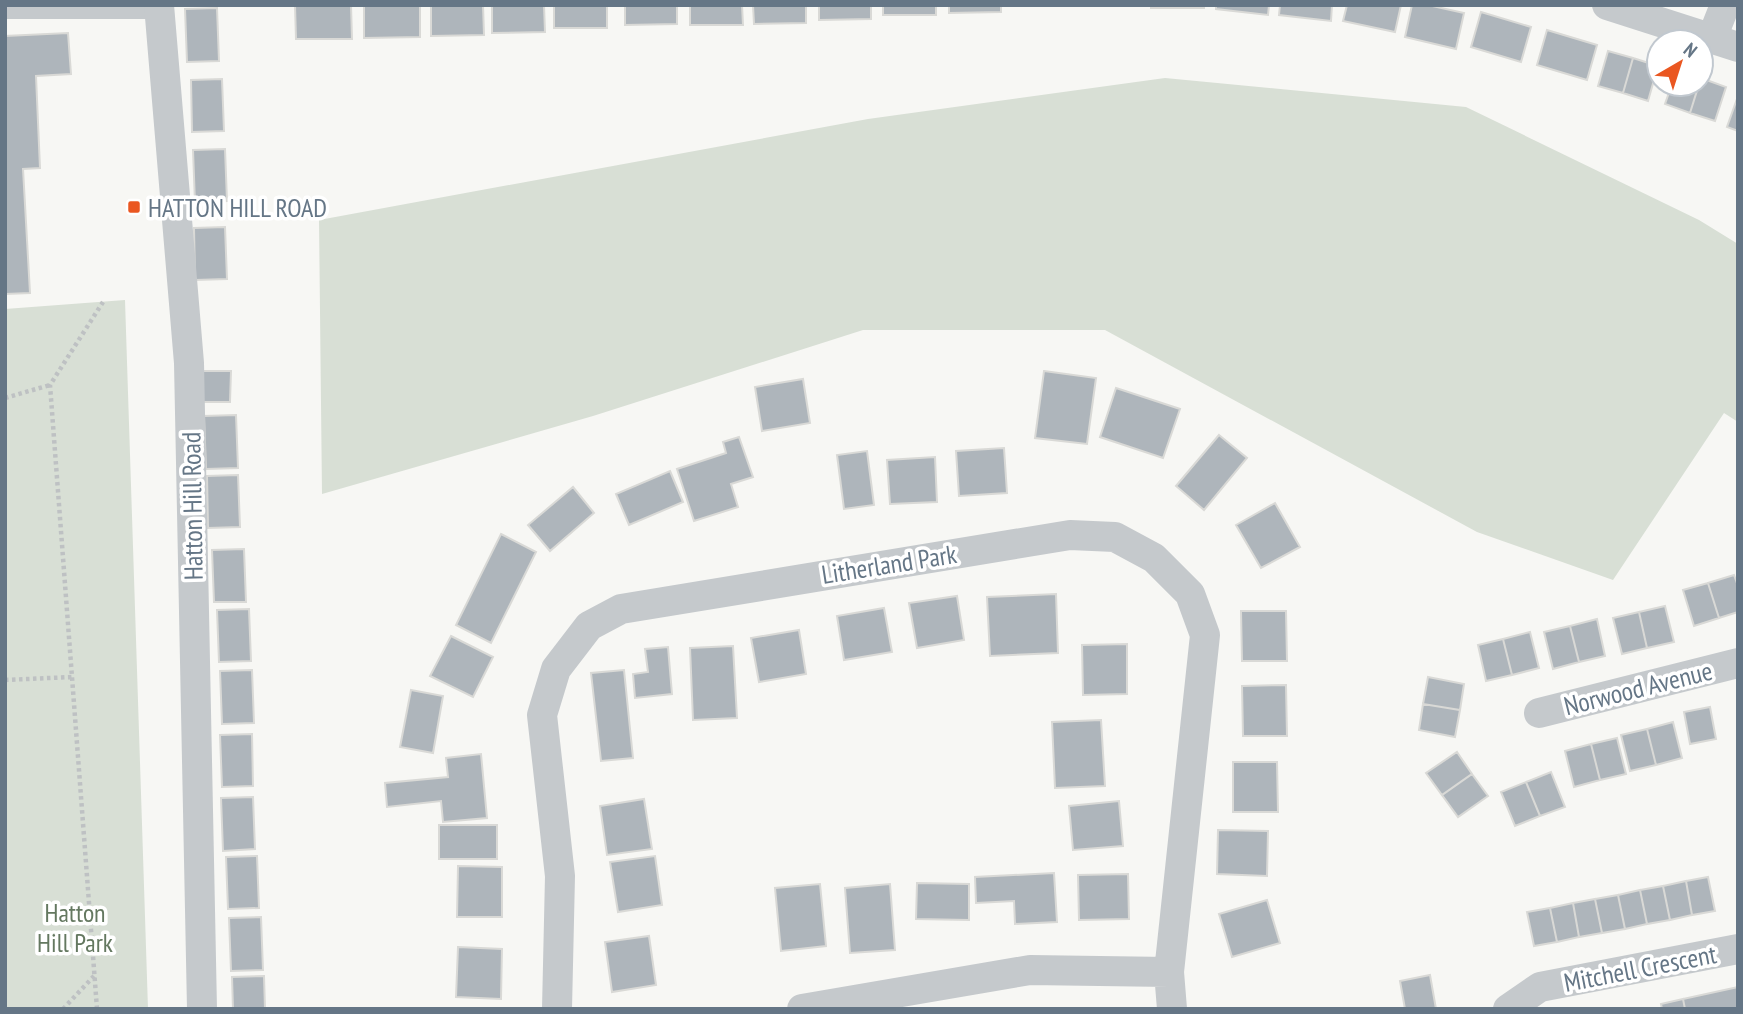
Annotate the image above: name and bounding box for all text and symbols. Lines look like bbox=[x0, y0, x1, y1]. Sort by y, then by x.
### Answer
north arrow bbox=[1645, 28, 1715, 98]
text: N bbox=[1679, 37, 1702, 62]
place label: HATTON HILL ROAD bbox=[148, 191, 327, 224]
marker: HATTON HILL ROAD bbox=[126, 199, 142, 215]
street label: Hatton Hill Road bbox=[174, 432, 210, 580]
street label: Litherland Park bbox=[819, 537, 959, 591]
street label: Norwood Avenue bbox=[1560, 654, 1716, 722]
park label: Hatton Hill Park bbox=[37, 896, 113, 959]
street label: Mitchell Crescent bbox=[1561, 937, 1719, 999]

